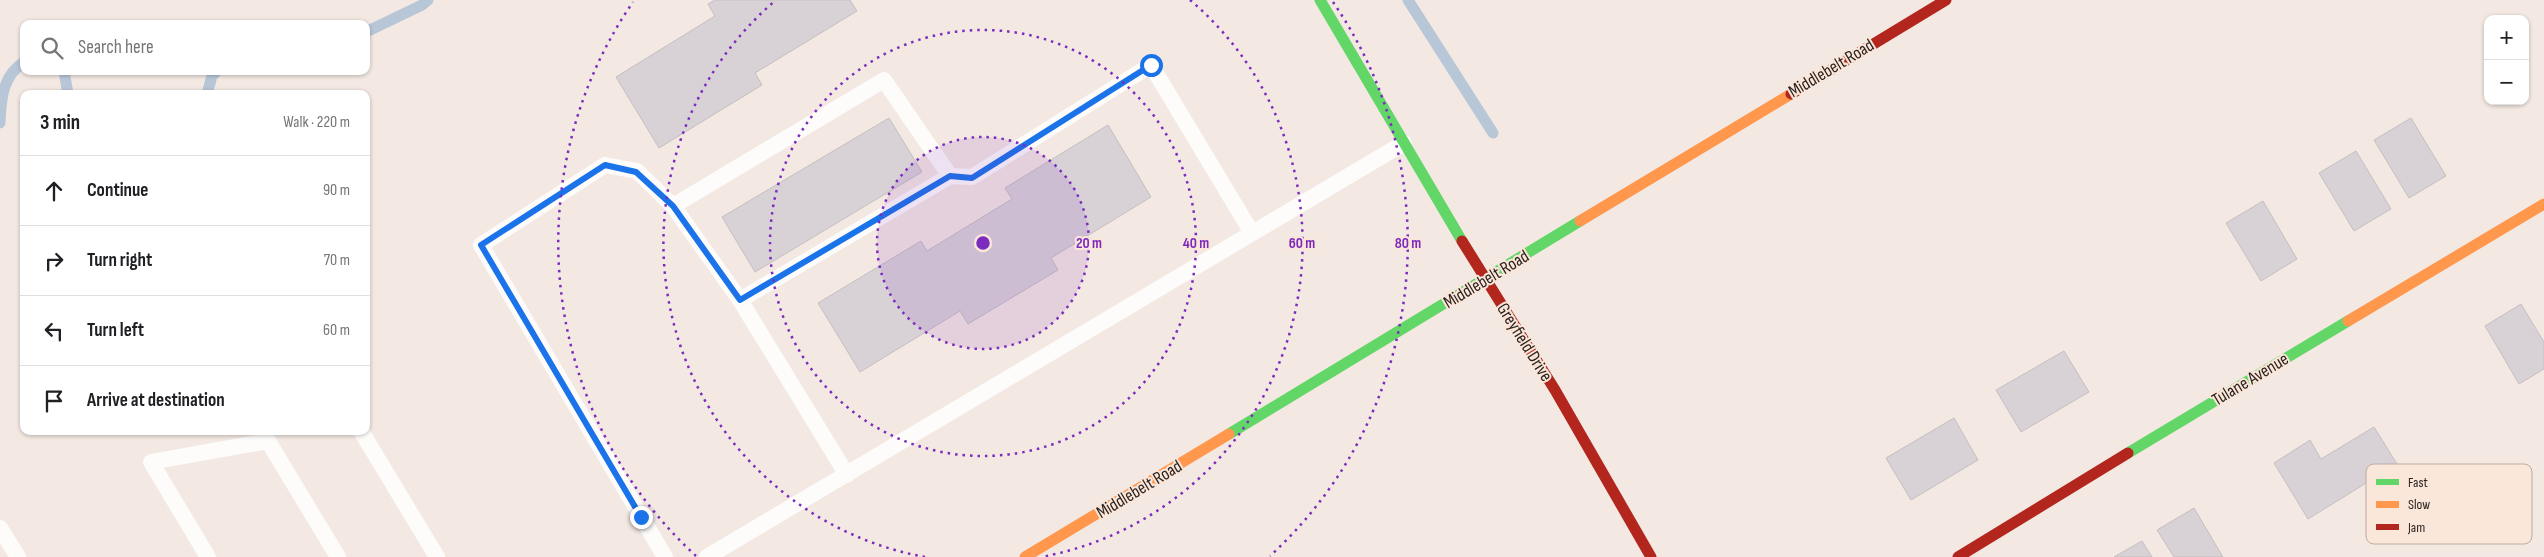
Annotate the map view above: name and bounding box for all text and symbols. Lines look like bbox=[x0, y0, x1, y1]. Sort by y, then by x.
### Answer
map controls bbox=[2484, 15, 2529, 105]
button: + bbox=[2484, 15, 2529, 60]
search box bbox=[20, 20, 370, 75]
icon: search bbox=[38, 34, 66, 62]
street label: Middlebelt Road bbox=[1785, 35, 1878, 102]
text: Search here bbox=[78, 36, 154, 59]
route start bbox=[1140, 54, 1163, 77]
button: − bbox=[2484, 60, 2529, 105]
text: 3 min bbox=[40, 110, 80, 135]
text: Walk · 220 m bbox=[283, 113, 350, 132]
icon: ahead bbox=[40, 177, 68, 205]
text: Continue bbox=[87, 179, 148, 202]
text: 90 m bbox=[323, 181, 350, 200]
centre of rings bbox=[974, 234, 992, 252]
text: 20 m bbox=[1076, 234, 1102, 253]
text: 40 m bbox=[1183, 234, 1209, 253]
text: 60 m bbox=[1289, 234, 1315, 253]
text: 80 m bbox=[1395, 234, 1421, 253]
street label: Middlebelt Road bbox=[1440, 246, 1533, 313]
icon: right bbox=[40, 247, 68, 275]
text: Turn right bbox=[87, 249, 152, 272]
text: 70 m bbox=[324, 251, 350, 270]
street label: Greyfield Drive bbox=[1492, 299, 1557, 385]
icon: left bbox=[40, 317, 68, 345]
text: Turn left bbox=[87, 319, 144, 342]
text: 60 m bbox=[323, 321, 350, 340]
street label: Tulane Avenue bbox=[2208, 348, 2292, 410]
icon: arrive bbox=[40, 387, 68, 415]
text: Arrive at destination bbox=[87, 389, 225, 412]
street label: Middlebelt Road bbox=[1093, 456, 1186, 523]
legend bbox=[2366, 464, 2532, 544]
text: Fast bbox=[2408, 474, 2428, 491]
text: Slow bbox=[2408, 496, 2430, 513]
route end bbox=[630, 506, 653, 529]
text: Jam bbox=[2407, 519, 2425, 536]

